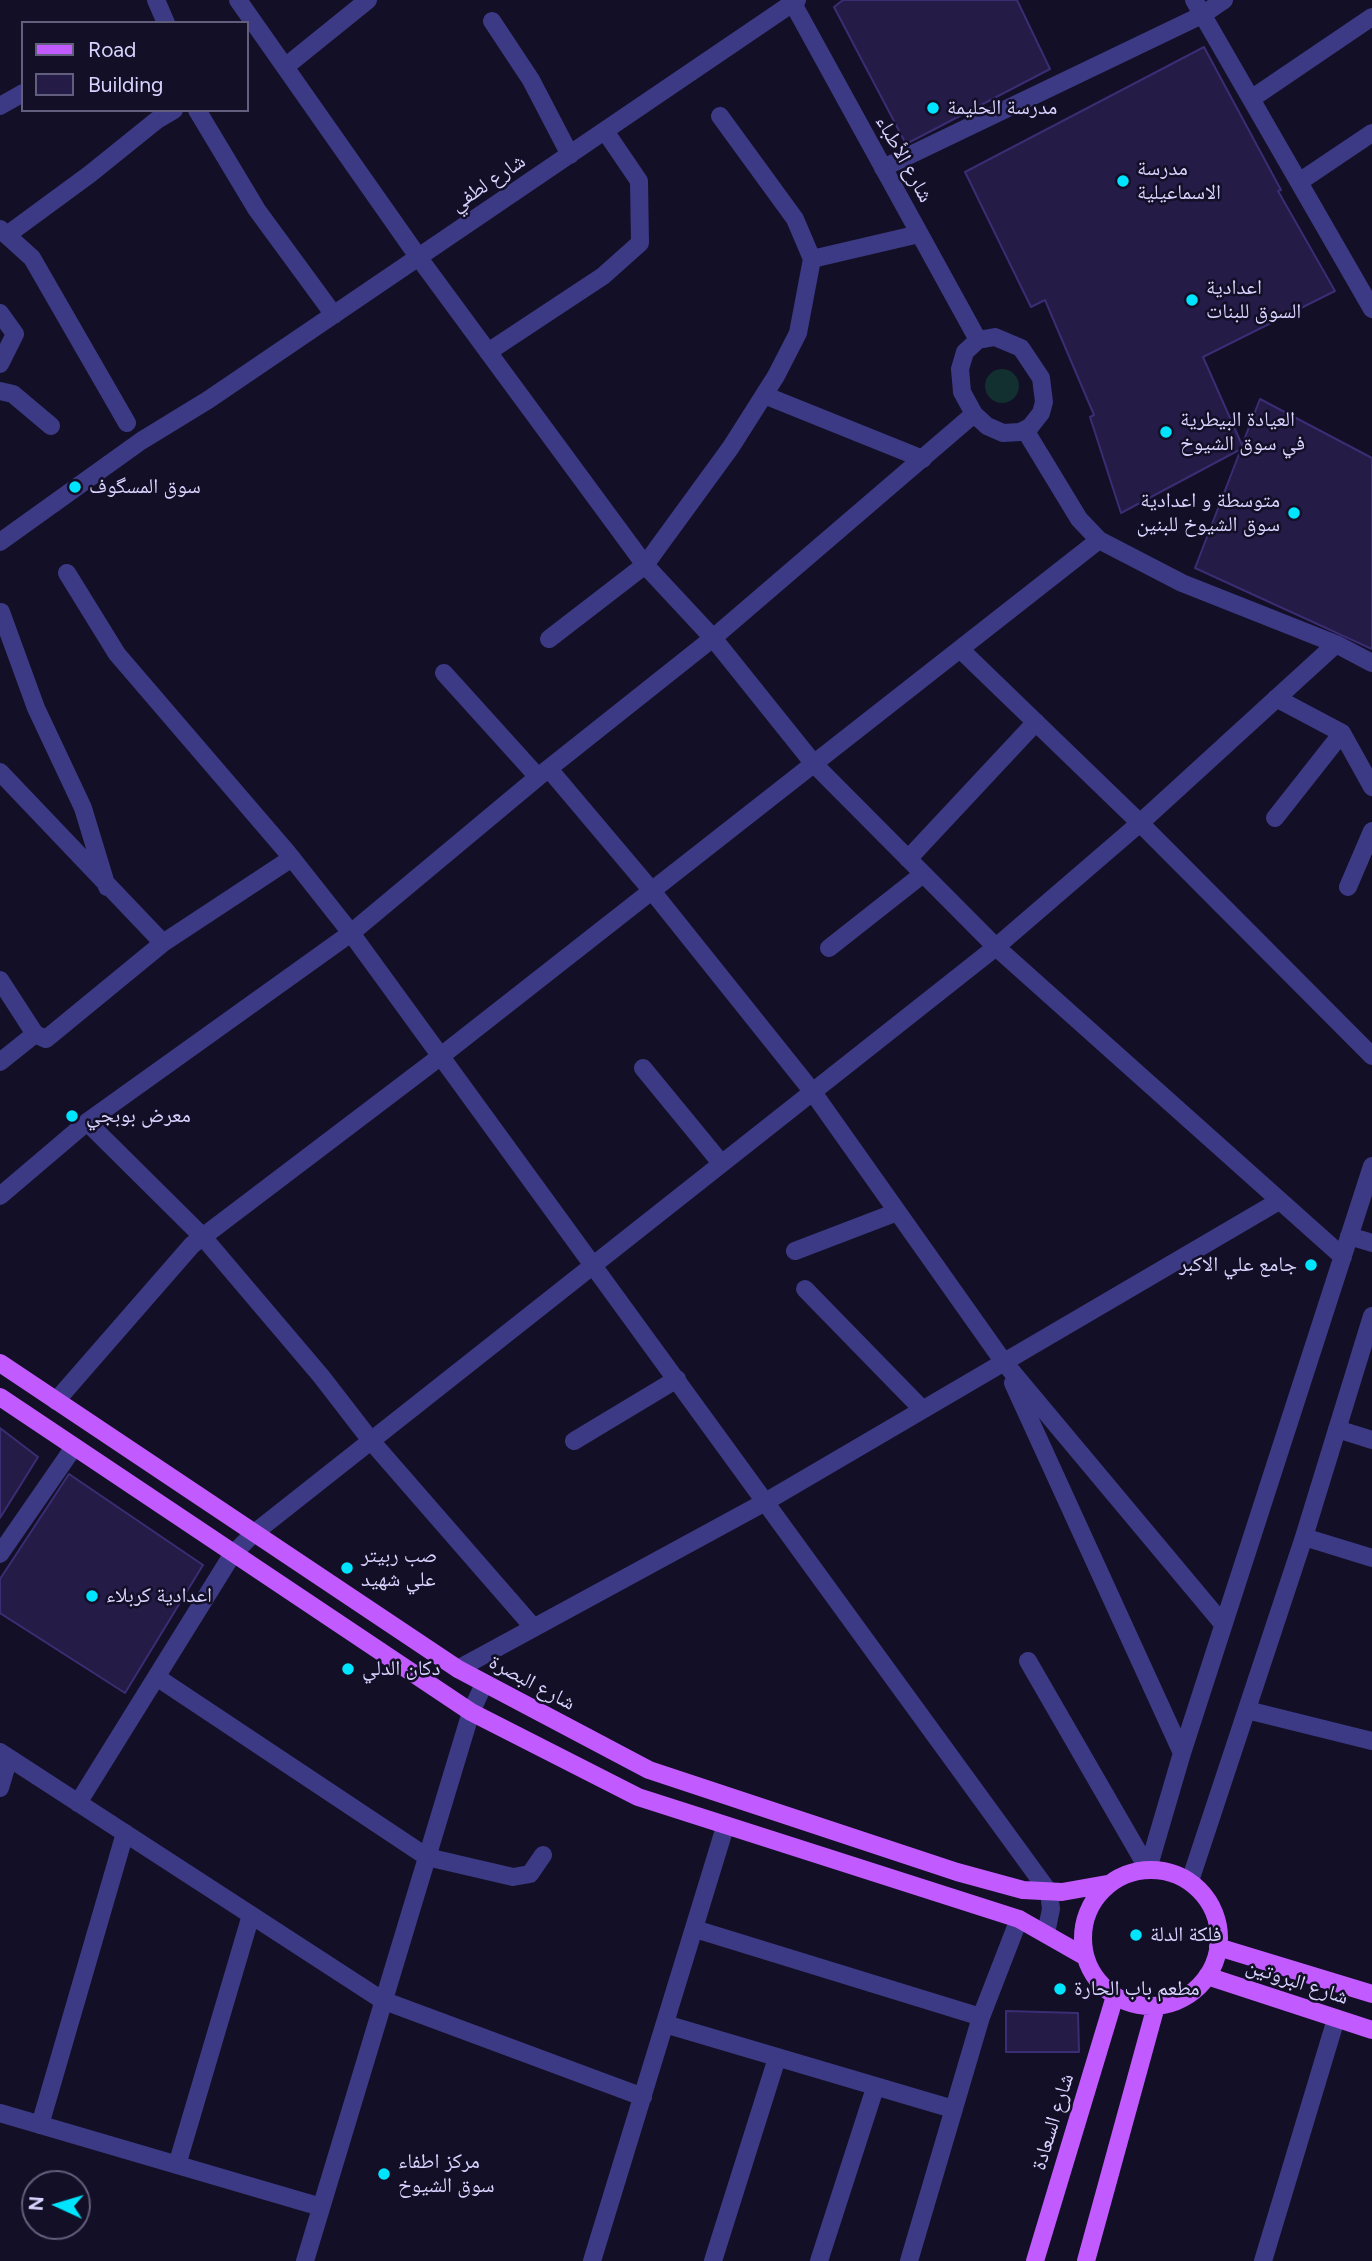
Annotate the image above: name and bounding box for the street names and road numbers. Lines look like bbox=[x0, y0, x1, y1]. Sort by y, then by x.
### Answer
street label: شارع الأطباء bbox=[870, 111, 938, 207]
street label: شارع لطفي bbox=[446, 149, 530, 217]
street label: شارع البصرة bbox=[485, 1650, 579, 1716]
street label: شارع البروتين bbox=[1243, 1954, 1351, 2010]
street label: شارع السعادة bbox=[1026, 2071, 1080, 2173]

